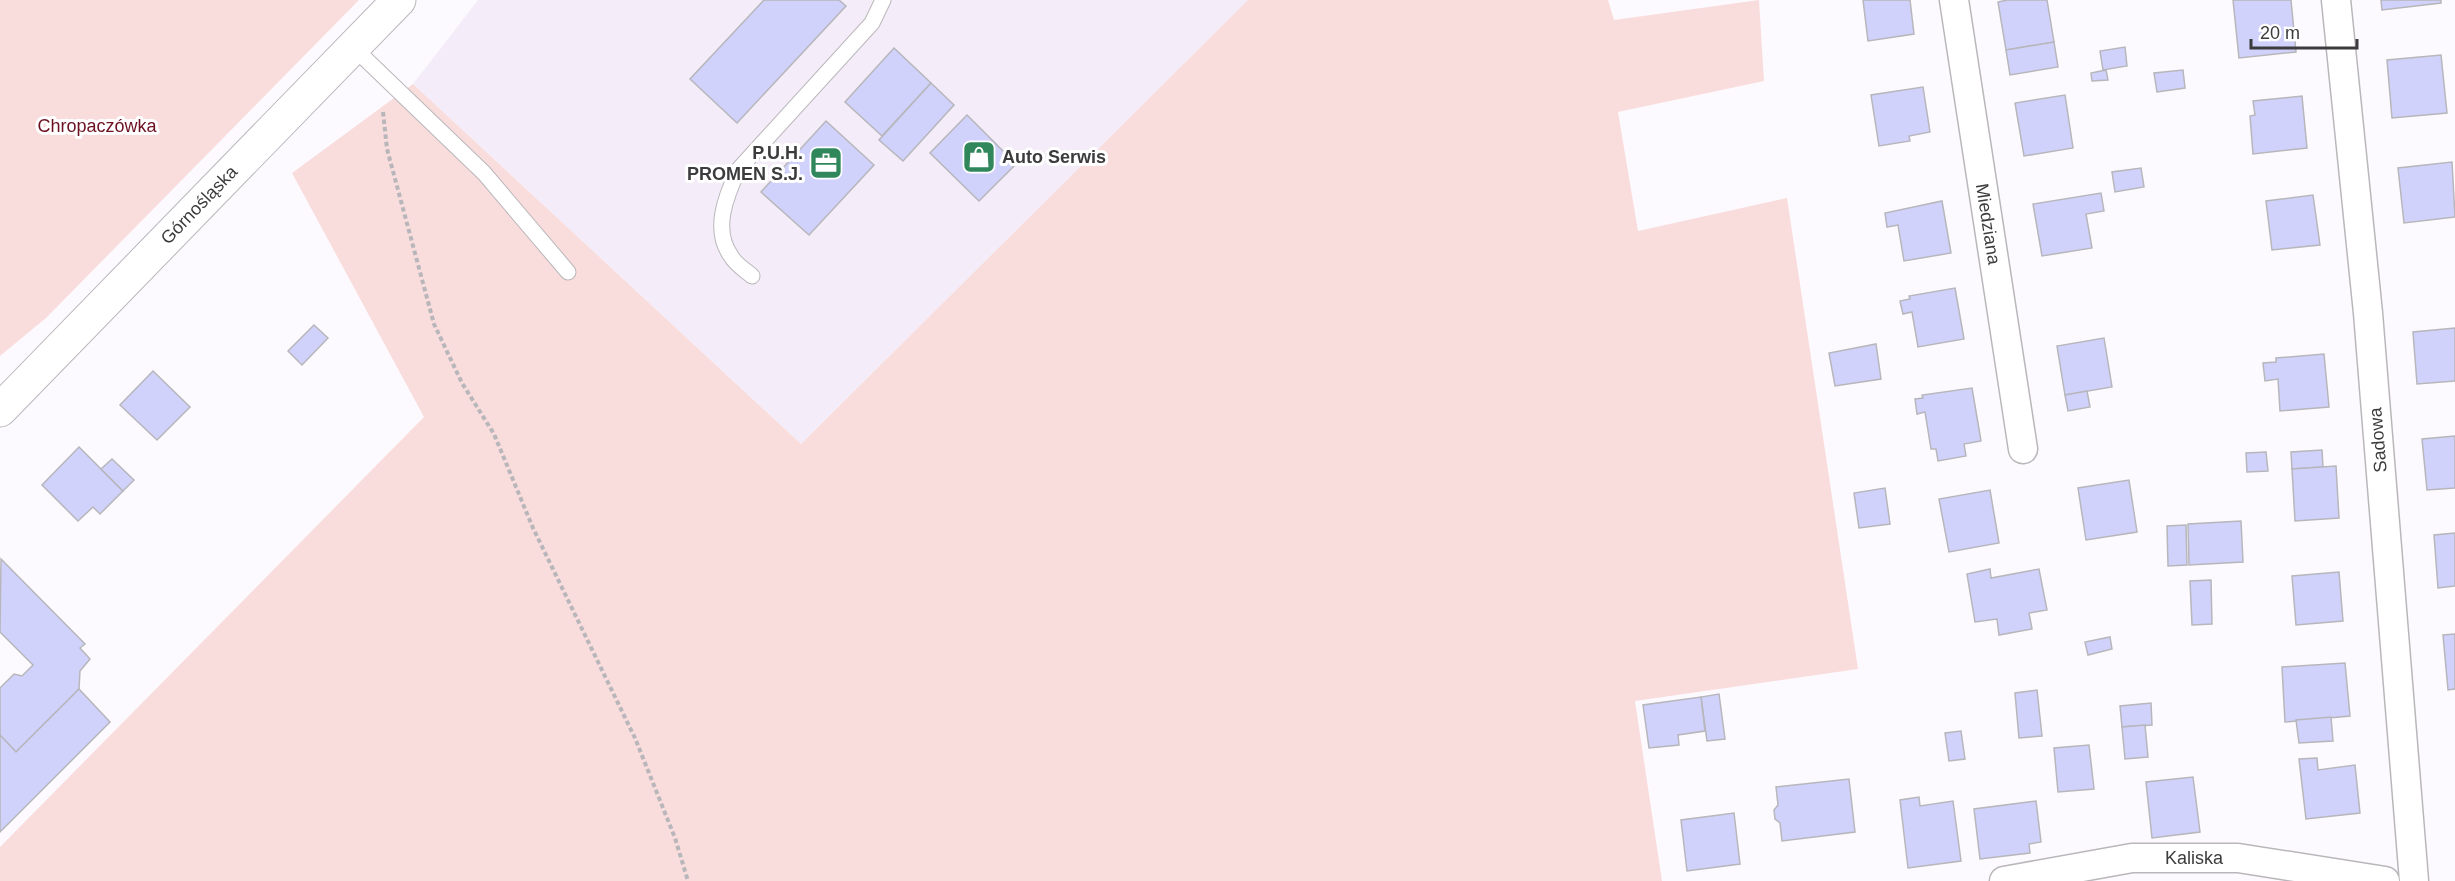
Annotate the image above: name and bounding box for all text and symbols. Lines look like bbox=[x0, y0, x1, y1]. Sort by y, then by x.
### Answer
scale bar bbox=[2251, 12, 2358, 50]
text: 20 m bbox=[2260, 23, 2300, 43]
park label: Chropaczówka bbox=[37, 116, 158, 136]
shop icon: Auto Serwis bbox=[961, 139, 997, 175]
place label: P.U.H. PROMEN S.J. bbox=[687, 143, 803, 184]
office icon: P.U.H. PROMEN S.J. bbox=[808, 145, 844, 181]
place label: Auto Serwis bbox=[1002, 147, 1106, 167]
street label: Górnośląska bbox=[157, 161, 242, 248]
street label: Miedziana bbox=[1972, 182, 2004, 267]
street label: Sadowa bbox=[2365, 406, 2391, 473]
street label: Kaliska bbox=[2165, 848, 2224, 868]

